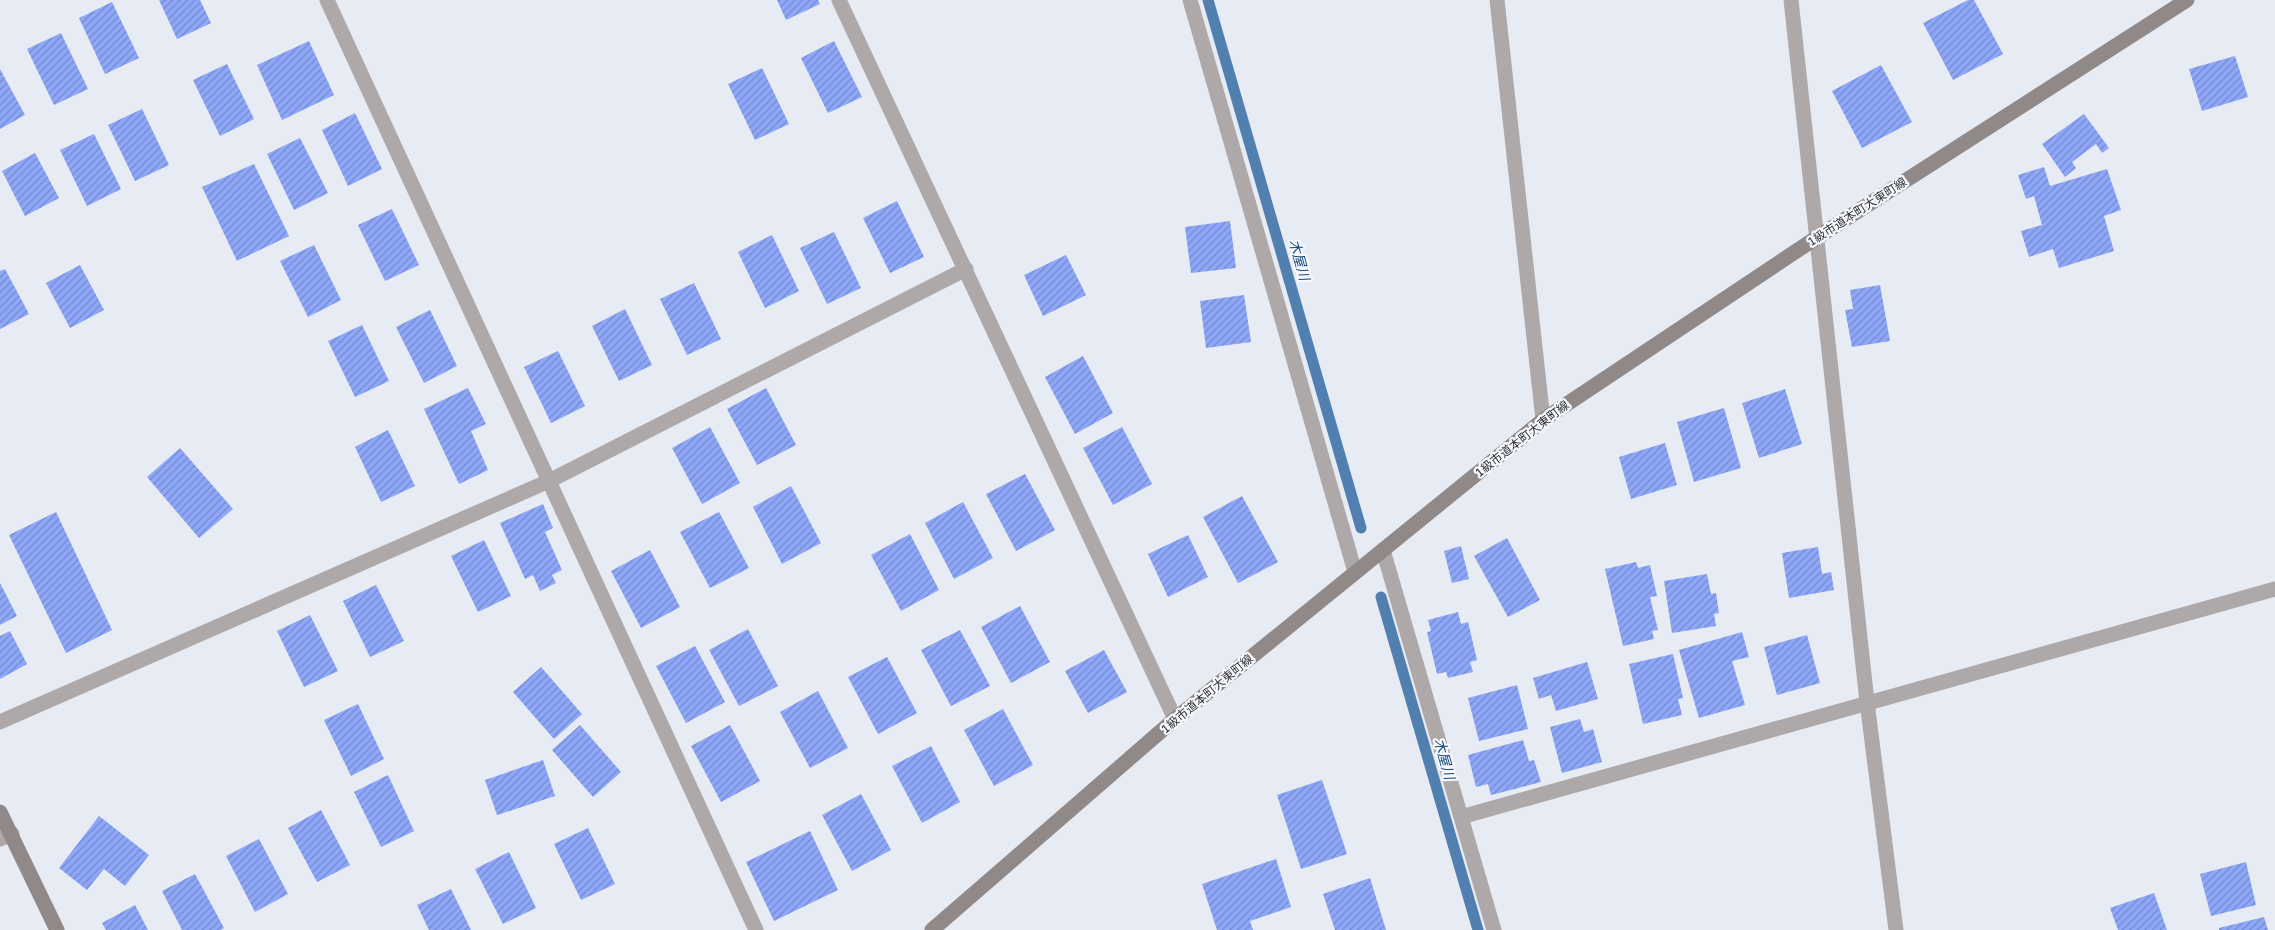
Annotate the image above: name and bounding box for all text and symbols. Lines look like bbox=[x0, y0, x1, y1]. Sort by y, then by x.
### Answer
street label: 1級市道本町大東町線 bbox=[1805, 175, 1909, 249]
water label: 木屋川 bbox=[1285, 237, 1314, 284]
street label: 1級市道本町大東町線 bbox=[1472, 398, 1572, 480]
street label: 1級市道本町大東町線 bbox=[1158, 652, 1256, 736]
water label: 木屋川 bbox=[1430, 736, 1459, 783]

